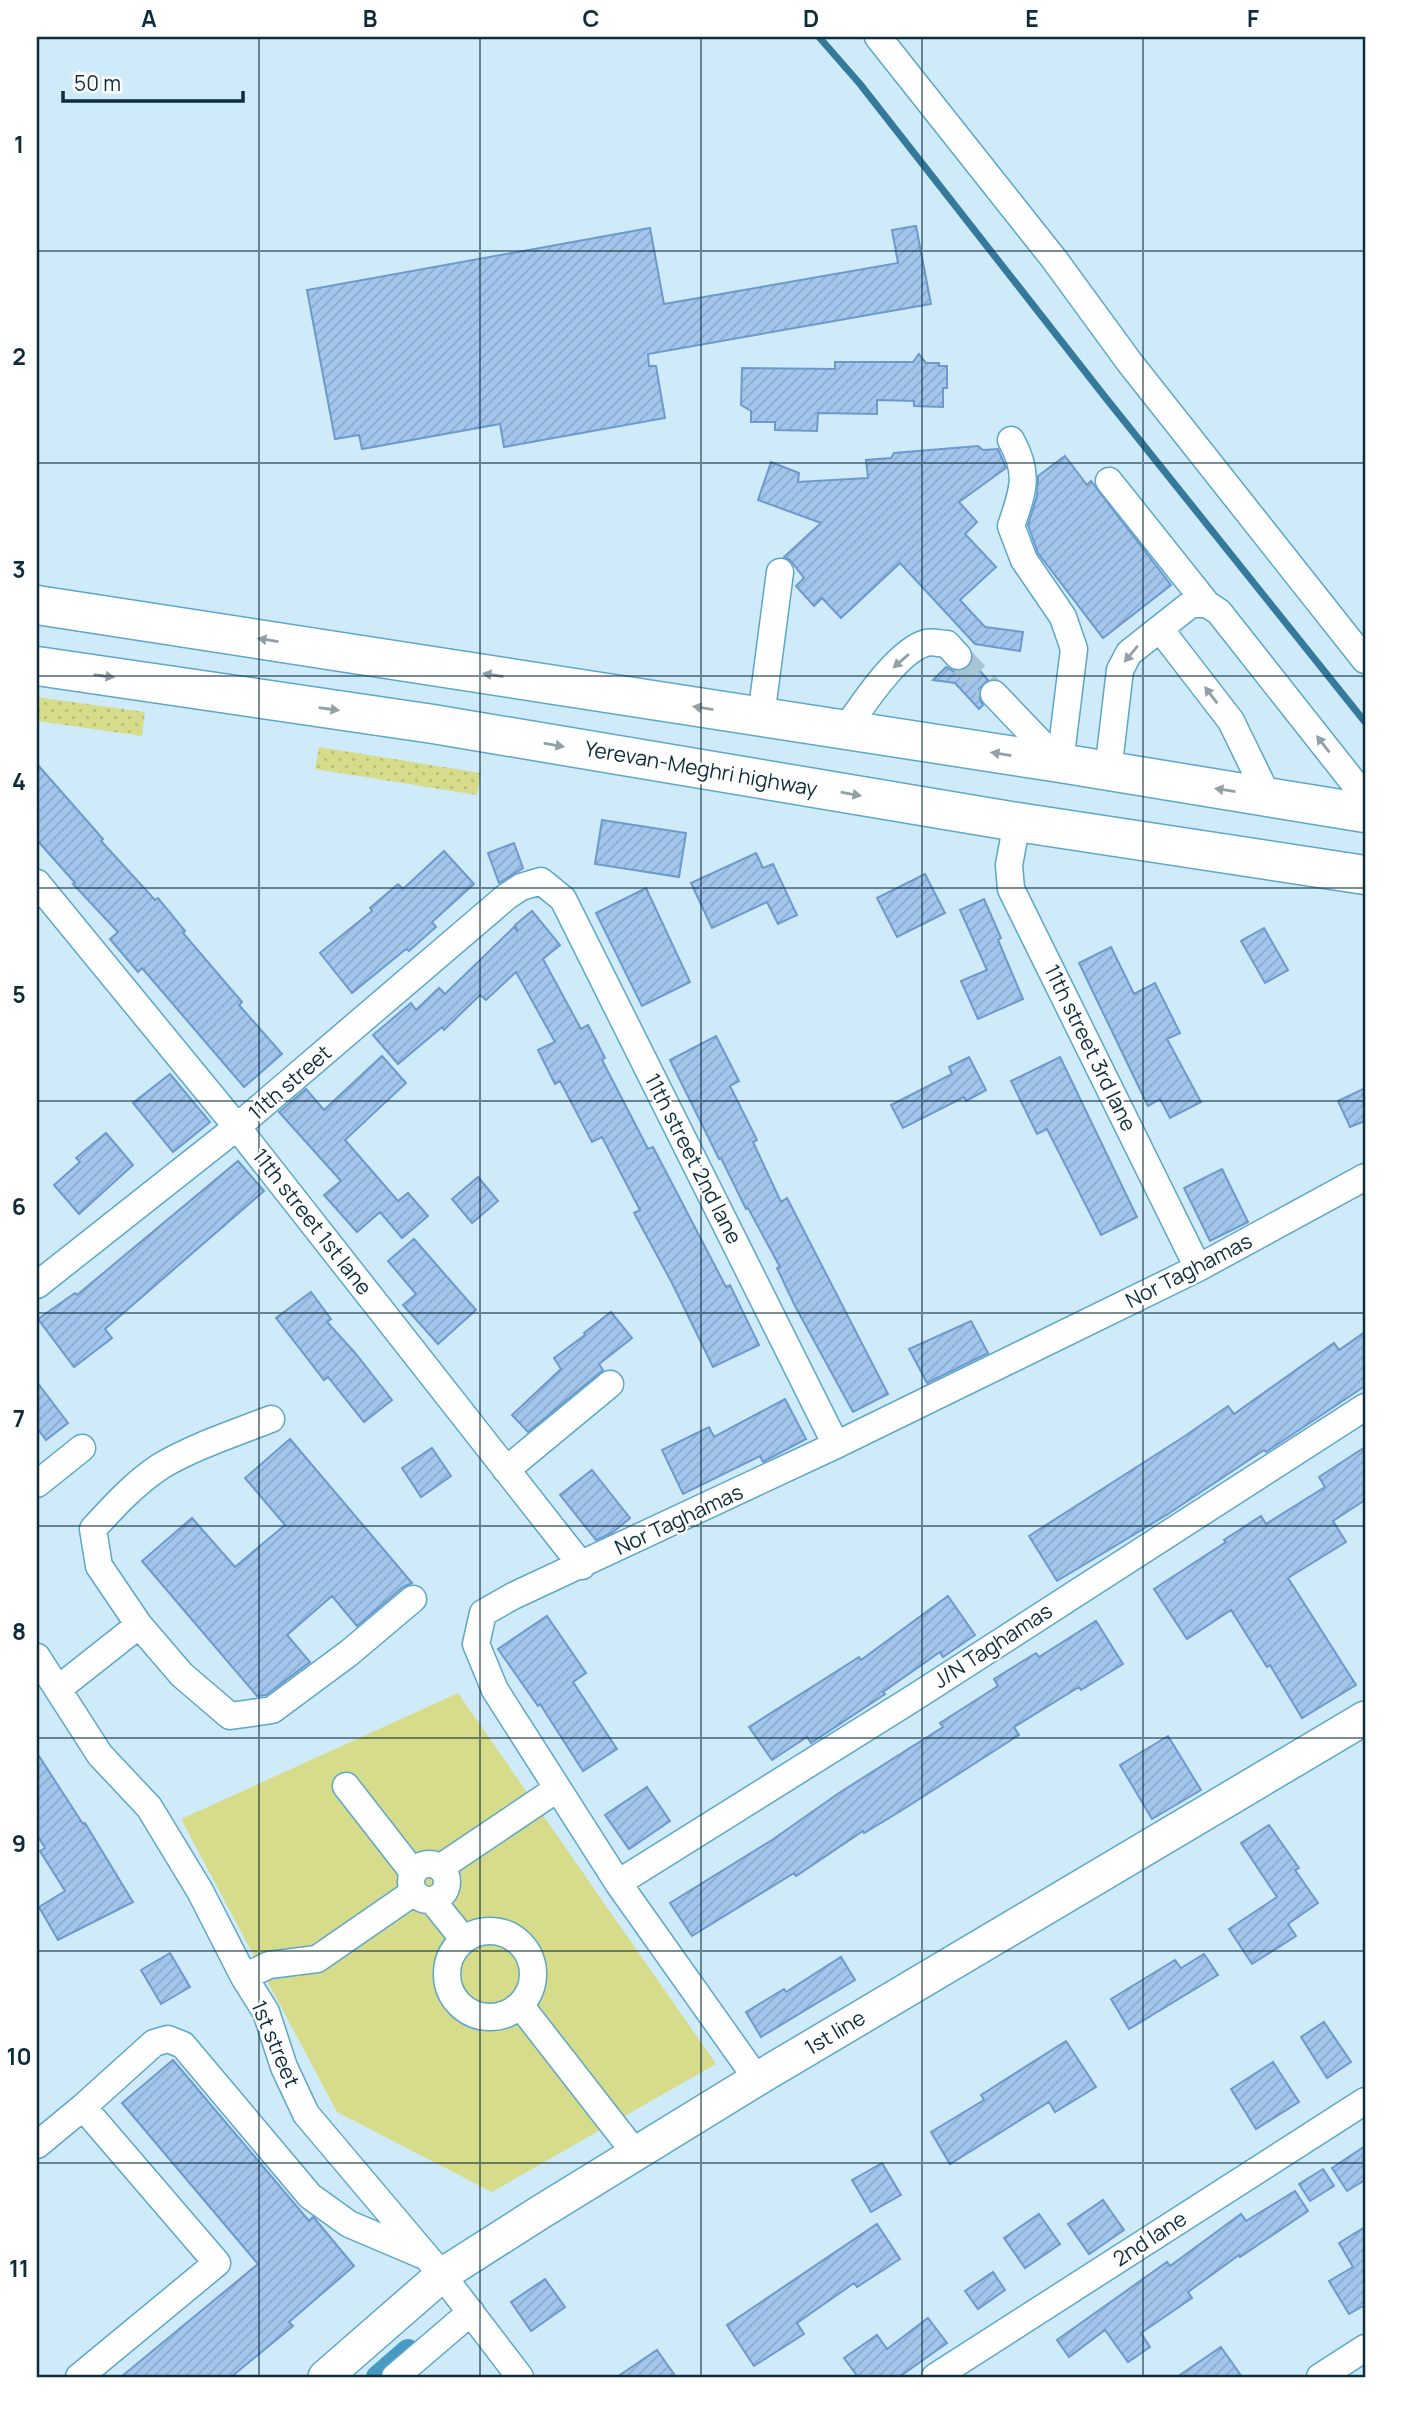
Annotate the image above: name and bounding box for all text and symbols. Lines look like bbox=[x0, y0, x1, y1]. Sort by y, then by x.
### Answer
text: A bbox=[141, 2, 157, 34]
text: B bbox=[363, 2, 377, 34]
text: C bbox=[583, 2, 600, 34]
text: D bbox=[803, 2, 819, 34]
text: E bbox=[1025, 2, 1039, 34]
text: F bbox=[1247, 2, 1259, 34]
scale bar bbox=[63, 60, 243, 104]
text: 50 m bbox=[74, 69, 121, 97]
text: 1 bbox=[14, 128, 24, 160]
text: 2 bbox=[12, 340, 26, 372]
text: 3 bbox=[12, 553, 26, 585]
one-way arrow bbox=[257, 634, 279, 645]
one-way arrow bbox=[1124, 645, 1139, 663]
one-way arrow bbox=[893, 652, 910, 668]
one-way arrow bbox=[482, 669, 504, 680]
one-way arrow bbox=[93, 671, 115, 682]
one-way arrow bbox=[1204, 686, 1218, 704]
one-way arrow bbox=[692, 702, 714, 713]
one-way arrow bbox=[318, 704, 340, 715]
street label: Yerevan-Meghri highway bbox=[583, 734, 820, 802]
one-way arrow bbox=[1315, 735, 1330, 753]
one-way arrow bbox=[543, 740, 565, 751]
one-way arrow bbox=[990, 748, 1012, 759]
text: 4 bbox=[12, 765, 26, 797]
one-way arrow bbox=[1214, 784, 1236, 795]
one-way arrow bbox=[840, 789, 862, 800]
street label: 11th street 3rd lane bbox=[1038, 960, 1143, 1136]
text: 5 bbox=[12, 978, 26, 1010]
street label: 11th street bbox=[242, 1038, 337, 1126]
street label: 11th street 2nd lane bbox=[639, 1069, 749, 1249]
street label: 11th street 1st lane bbox=[247, 1142, 379, 1300]
text: 6 bbox=[12, 1190, 26, 1222]
street label: Nor Taghamas bbox=[1121, 1226, 1257, 1314]
text: 7 bbox=[13, 1402, 25, 1434]
street label: Nor Taghamas bbox=[610, 1477, 747, 1561]
street label: J/N Taghamas bbox=[928, 1596, 1057, 1694]
text: 8 bbox=[12, 1615, 26, 1647]
text: 9 bbox=[12, 1827, 26, 1859]
street label: 1st street bbox=[245, 1996, 307, 2091]
street label: 1st line bbox=[799, 2003, 870, 2061]
text: 10 bbox=[6, 2040, 32, 2072]
street label: 2nd lane bbox=[1107, 2204, 1192, 2272]
text: 11 bbox=[9, 2252, 29, 2284]

